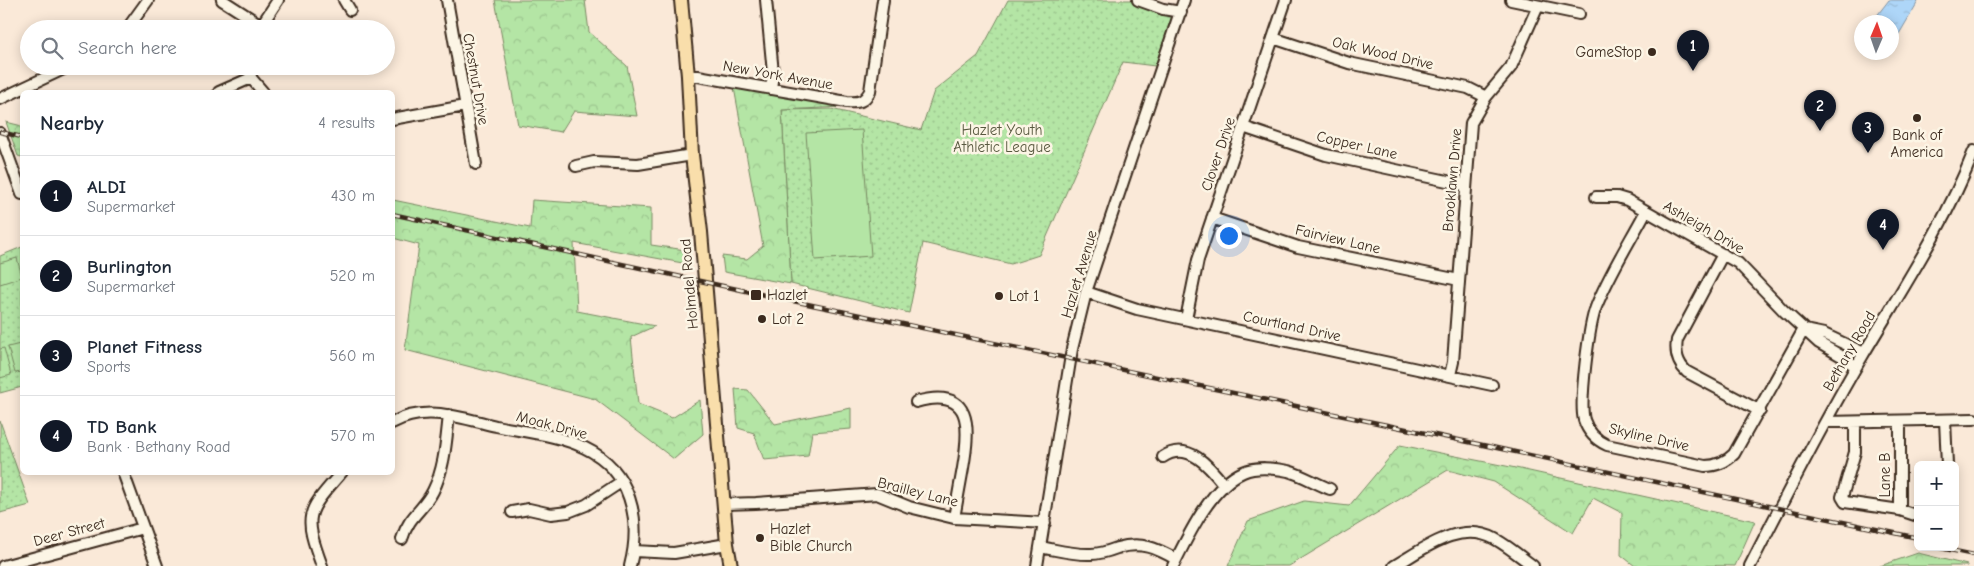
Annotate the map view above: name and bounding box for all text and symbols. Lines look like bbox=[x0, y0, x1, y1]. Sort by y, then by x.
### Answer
north arrow bbox=[1854, 15, 1899, 60]
search box bbox=[20, 20, 395, 75]
pin: 1 bbox=[1677, 30, 1709, 71]
street label: Chestnut Drive bbox=[459, 32, 493, 127]
street label: Oak Wood Drive bbox=[1331, 33, 1436, 73]
icon: search bbox=[38, 34, 66, 62]
text: Search here bbox=[78, 37, 177, 59]
place label: GameStop bbox=[1576, 43, 1642, 61]
marker: GameStop bbox=[1646, 46, 1658, 58]
street label: New York Avenue bbox=[722, 56, 835, 94]
pin: 2 bbox=[1804, 90, 1836, 131]
text: Nearby bbox=[40, 111, 104, 135]
pin: 3 bbox=[1852, 112, 1884, 153]
marker: Bank of America bbox=[1911, 112, 1923, 124]
text: 4 results bbox=[318, 114, 375, 132]
street label: Clover Drive bbox=[1197, 114, 1239, 193]
park label: Hazlet Youth Athletic League bbox=[953, 121, 1051, 156]
place label: Bank of America bbox=[1891, 126, 1943, 161]
street label: Copper Lane bbox=[1315, 127, 1400, 163]
street label: Brooklawn Drive bbox=[1439, 127, 1466, 232]
text: ALDI bbox=[87, 176, 126, 198]
text: 1 bbox=[53, 187, 59, 205]
text: 430 m bbox=[331, 187, 375, 205]
street label: Ashleigh Drive bbox=[1660, 197, 1748, 258]
text: Supermarket bbox=[87, 198, 175, 216]
pin: 4 bbox=[1867, 209, 1899, 250]
street label: Fairview Lane bbox=[1294, 220, 1383, 258]
your location bbox=[1216, 223, 1242, 249]
street label: Hazlet Avenue bbox=[1057, 227, 1101, 320]
street label: Holmdel Road bbox=[676, 238, 702, 330]
text: Burlington bbox=[87, 256, 172, 278]
text: 2 bbox=[52, 267, 60, 285]
text: 520 m bbox=[330, 267, 375, 285]
text: Supermarket bbox=[87, 278, 175, 296]
place label: Hazlet bbox=[767, 286, 808, 304]
place label: Lot 1 bbox=[1009, 287, 1039, 305]
marker: Hazlet bbox=[749, 288, 763, 302]
marker: Lot 1 bbox=[993, 290, 1005, 302]
street label: Courtland Drive bbox=[1241, 307, 1343, 345]
street label: Bethany Road bbox=[1819, 308, 1879, 394]
place label: Lot 2 bbox=[772, 310, 804, 328]
marker: Lot 2 bbox=[756, 313, 768, 325]
text: Planet Fitness bbox=[87, 336, 202, 358]
text: 3 bbox=[52, 347, 60, 365]
text: 560 m bbox=[329, 347, 375, 365]
text: Sports bbox=[87, 358, 130, 376]
street label: Moak Drive bbox=[515, 407, 590, 443]
text: TD Bank bbox=[87, 416, 156, 438]
street label: Skyline Drive bbox=[1607, 419, 1691, 455]
text: 4 bbox=[52, 427, 60, 445]
text: 570 m bbox=[330, 427, 375, 445]
text: Bank · Bethany Road bbox=[87, 438, 231, 456]
street label: Lane B bbox=[1876, 452, 1894, 498]
map controls bbox=[1914, 461, 1959, 551]
button: + bbox=[1914, 461, 1959, 506]
street label: Brailley Lane bbox=[876, 473, 961, 511]
button: − bbox=[1914, 506, 1959, 551]
street label: Deer Street bbox=[31, 514, 107, 550]
place label: Hazlet Bible Church bbox=[770, 520, 852, 555]
marker: Hazlet Bible Church bbox=[754, 532, 766, 544]

